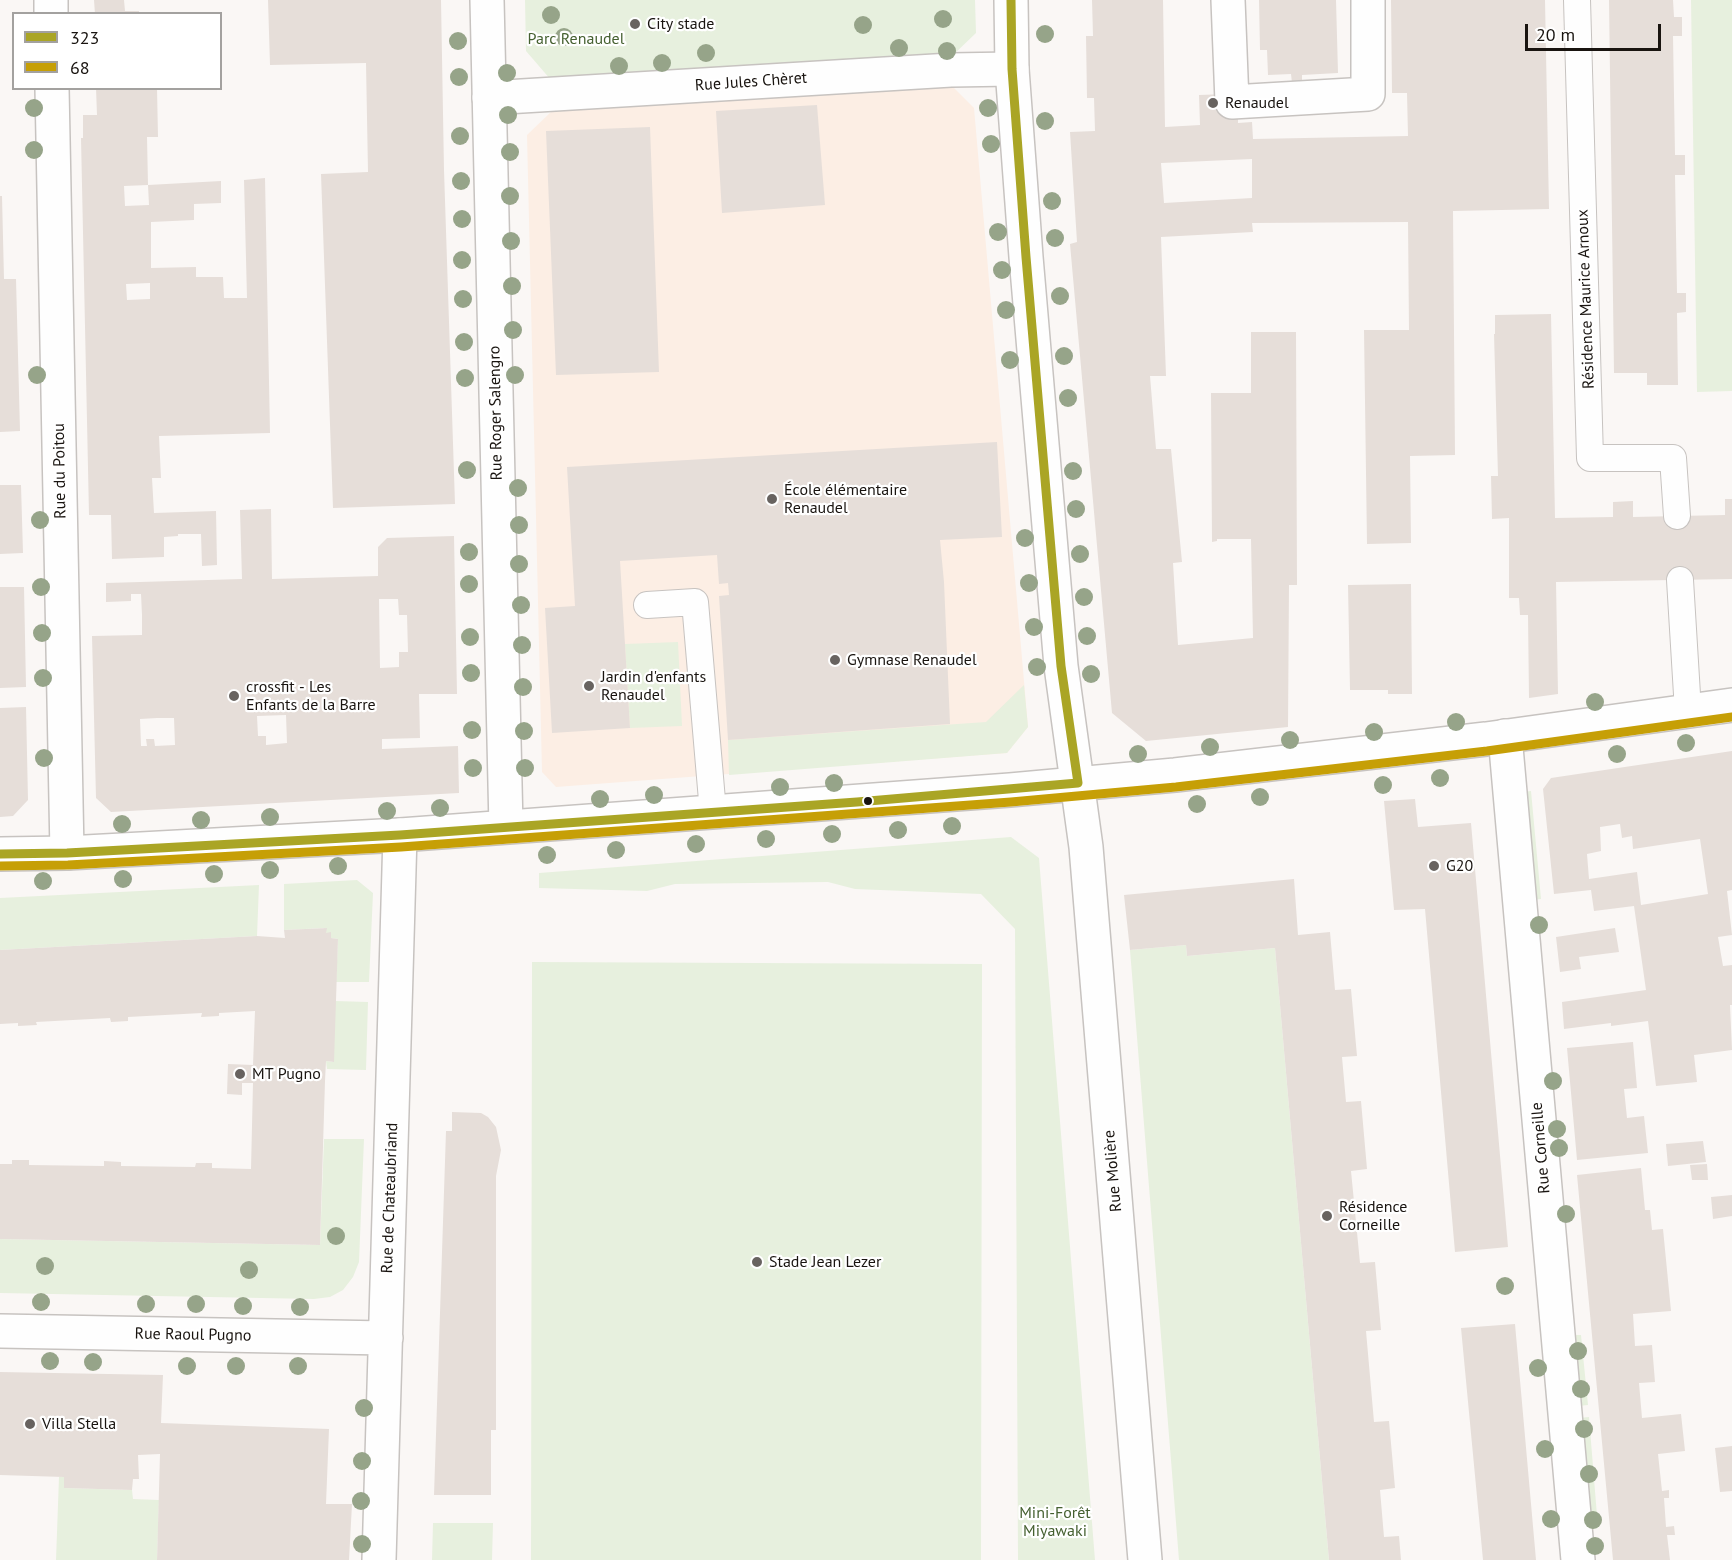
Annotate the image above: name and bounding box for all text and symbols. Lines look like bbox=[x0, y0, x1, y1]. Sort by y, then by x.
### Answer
legend bbox=[12, 12, 222, 90]
scale bar bbox=[1528, 12, 1664, 50]
place label: City stade bbox=[647, 14, 714, 34]
marker: City stade bbox=[628, 17, 642, 31]
text: 20 m bbox=[1536, 23, 1575, 46]
text: 323 bbox=[70, 26, 99, 49]
park label: Parc Renaudel bbox=[528, 29, 624, 49]
text: 68 bbox=[70, 56, 90, 79]
street label: Rue Jules Chèret bbox=[694, 69, 808, 95]
place label: Renaudel bbox=[1225, 93, 1289, 113]
marker: Renaudel bbox=[1206, 96, 1220, 110]
street label: Résidence Maurice Arnoux bbox=[1573, 209, 1599, 389]
street label: Rue Roger Salengro bbox=[485, 345, 507, 481]
street label: Rue du Poitou bbox=[50, 423, 70, 519]
place label: École élémentaire Renaudel bbox=[784, 480, 907, 518]
marker: École élémentaire Renaudel bbox=[765, 492, 779, 506]
place label: Gymnase Renaudel bbox=[847, 650, 977, 670]
marker: Gymnase Renaudel bbox=[828, 653, 842, 667]
place label: Jardin d'enfants Renaudel bbox=[601, 667, 706, 705]
place label: crossfit - Les Enfants de la Barre bbox=[246, 677, 376, 715]
marker: Jardin d'enfants Renaudel bbox=[582, 679, 596, 693]
marker: crossfit - Les Enfants de la Barre bbox=[227, 689, 241, 703]
unlabelled marker bbox=[862, 795, 874, 807]
place label: G20 bbox=[1446, 856, 1473, 876]
marker: G20 bbox=[1427, 859, 1441, 873]
place label: MT Pugno bbox=[252, 1064, 321, 1084]
marker: MT Pugno bbox=[233, 1067, 247, 1081]
street label: Rue Corneille bbox=[1527, 1102, 1555, 1194]
street label: Rue de Chateaubriand bbox=[378, 1122, 402, 1274]
street label: Rue Molière bbox=[1100, 1129, 1126, 1213]
place label: Résidence Corneille bbox=[1339, 1197, 1407, 1235]
marker: Résidence Corneille bbox=[1320, 1209, 1334, 1223]
place label: Stade Jean Lezer bbox=[769, 1252, 881, 1272]
marker: Stade Jean Lezer bbox=[750, 1255, 764, 1269]
street label: Rue Raoul Pugno bbox=[134, 1324, 252, 1346]
place label: Villa Stella bbox=[42, 1414, 116, 1434]
marker: Villa Stella bbox=[23, 1417, 37, 1431]
park label: Mini-Forêt Miyawaki bbox=[1019, 1503, 1091, 1541]

